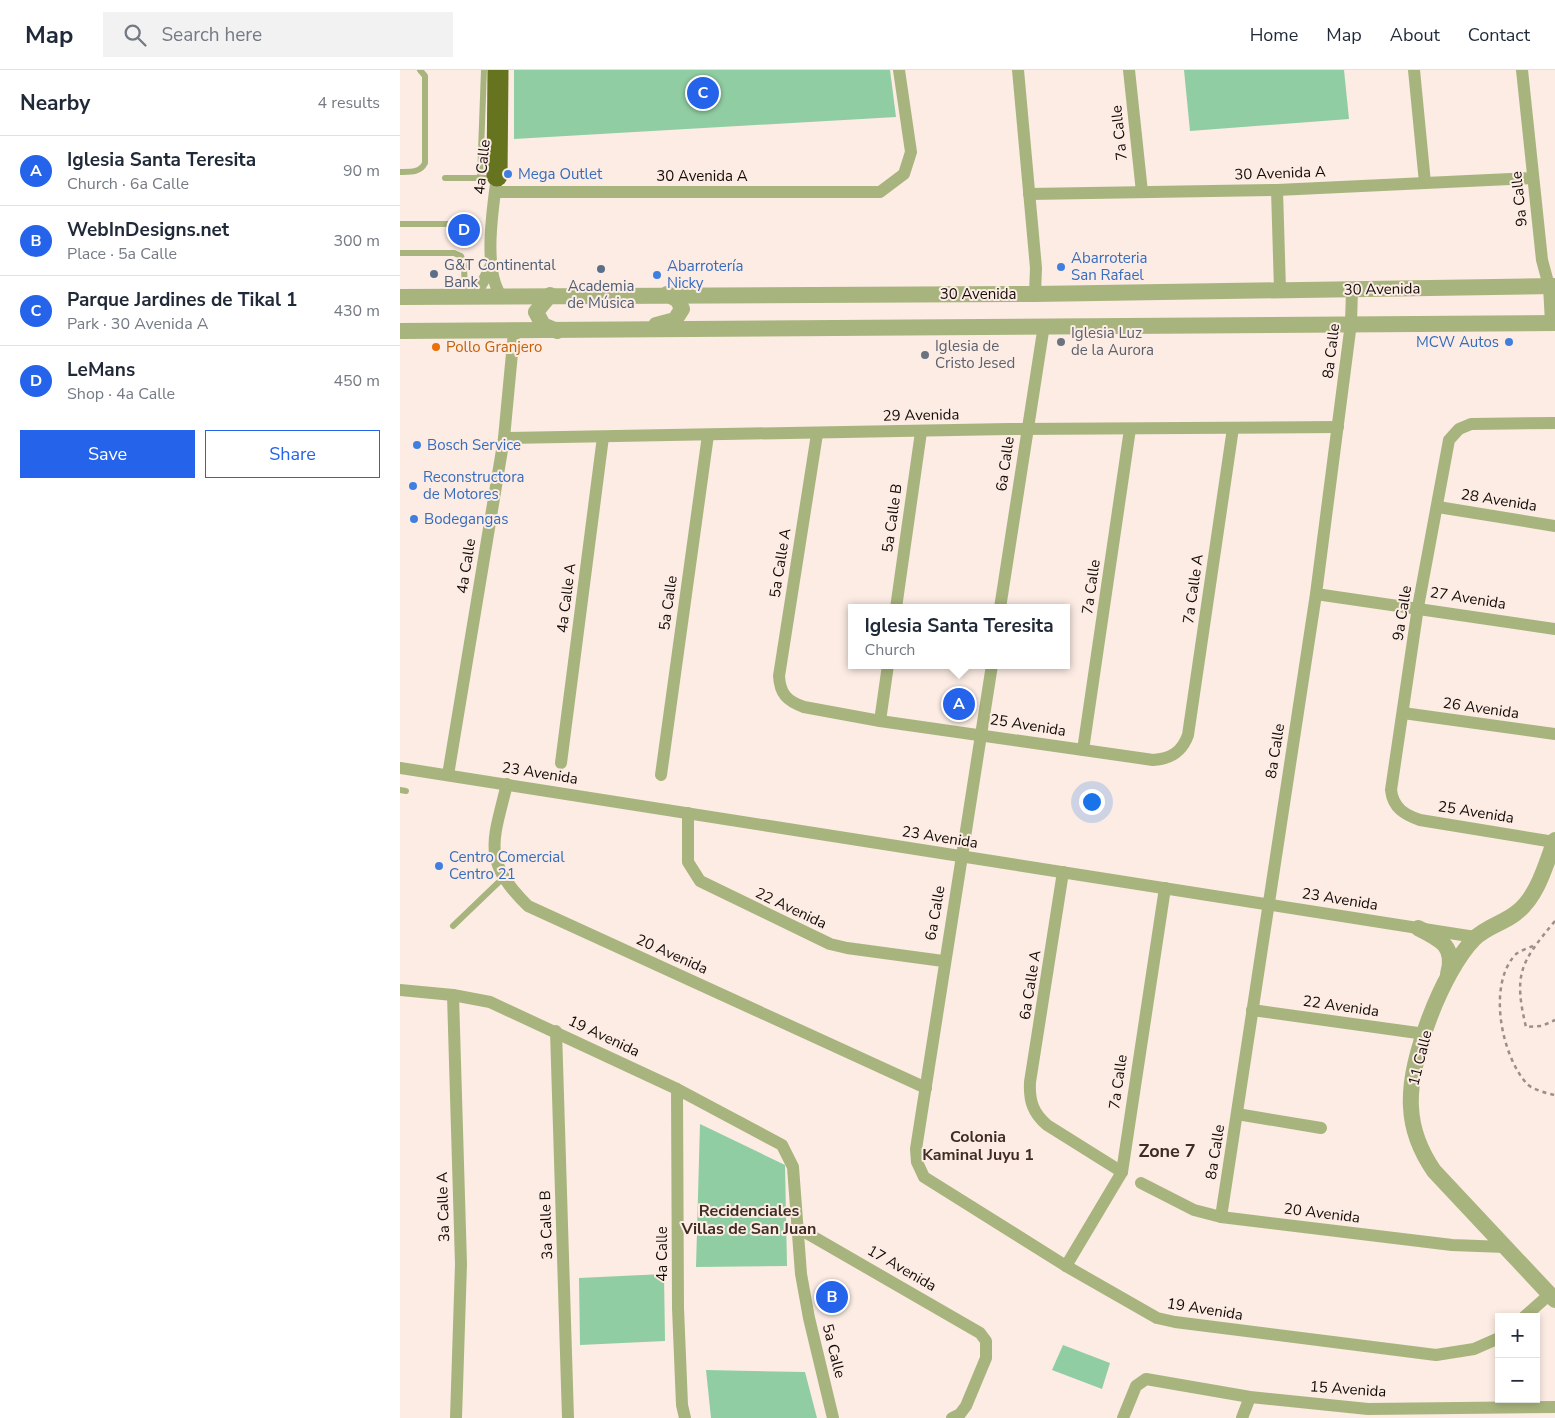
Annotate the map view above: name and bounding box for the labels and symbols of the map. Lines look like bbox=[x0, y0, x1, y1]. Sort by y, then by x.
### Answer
pin: C bbox=[687, 74, 719, 112]
street label: 7a Calle bbox=[1106, 104, 1132, 162]
street label: 4a Calle bbox=[469, 138, 495, 196]
street label: 30 Avenida A bbox=[1234, 161, 1326, 185]
place label: Mega Outlet bbox=[518, 164, 603, 184]
street label: 30 Avenida A bbox=[656, 166, 748, 186]
marker: Mega Outlet bbox=[502, 168, 514, 180]
street label: 9a Calle bbox=[1506, 170, 1532, 228]
pin: D bbox=[448, 211, 480, 249]
place label: Abarroteria San Rafael bbox=[1071, 248, 1148, 285]
place label: G&T Continental Bank bbox=[444, 255, 556, 292]
place label: Abarrotería Nicky bbox=[667, 256, 744, 293]
marker: Abarroteria San Rafael bbox=[1055, 261, 1067, 273]
marker: Academia de Música bbox=[595, 263, 607, 275]
marker: G&T Continental Bank bbox=[428, 268, 440, 280]
marker: Abarrotería Nicky bbox=[651, 269, 663, 281]
place label: Academia de Música bbox=[567, 276, 635, 313]
street label: 30 Avenida bbox=[1343, 278, 1421, 300]
street label: 30 Avenida bbox=[940, 284, 1016, 304]
street label: 8a Calle bbox=[1318, 322, 1344, 380]
place label: Iglesia Luz de la Aurora bbox=[1071, 323, 1154, 360]
place label: MCW Autos bbox=[1416, 332, 1499, 352]
place label: Iglesia de Cristo Jesed bbox=[935, 336, 1015, 373]
marker: Iglesia Luz de la Aurora bbox=[1055, 336, 1067, 348]
marker: MCW Autos bbox=[1503, 336, 1515, 348]
place label: Pollo Granjero bbox=[446, 337, 542, 357]
marker: Pollo Granjero bbox=[430, 341, 442, 353]
marker: Iglesia de Cristo Jesed bbox=[919, 349, 931, 361]
street label: 29 Avenida bbox=[882, 404, 960, 426]
place label: Bosch Service bbox=[427, 435, 521, 455]
street label: 6a Calle bbox=[991, 435, 1019, 493]
marker: Bosch Service bbox=[411, 439, 423, 451]
place label: Reconstructora de Motores bbox=[423, 467, 524, 504]
marker: Reconstructora de Motores bbox=[407, 480, 419, 492]
street label: 5a Calle B bbox=[877, 482, 907, 554]
street label: 28 Avenida bbox=[1460, 484, 1538, 516]
place label: Bodegangas bbox=[424, 509, 508, 529]
marker: Bodegangas bbox=[408, 513, 420, 525]
street label: 5a Calle A bbox=[765, 527, 795, 599]
street label: 4a Calle bbox=[452, 537, 480, 595]
street label: 7a Calle A bbox=[1178, 553, 1208, 625]
street label: 7a Calle bbox=[1077, 558, 1105, 616]
street label: 4a Calle A bbox=[552, 562, 580, 634]
street label: 5a Calle bbox=[654, 574, 682, 632]
street label: 27 Avenida bbox=[1429, 582, 1507, 614]
street label: 9a Calle bbox=[1388, 584, 1416, 642]
pin: A bbox=[943, 685, 975, 723]
street label: 26 Avenida bbox=[1442, 693, 1520, 723]
street label: 25 Avenida bbox=[989, 709, 1067, 741]
street label: 8a Calle bbox=[1261, 722, 1289, 780]
street label: 23 Avenida bbox=[501, 757, 579, 789]
your location bbox=[1079, 789, 1105, 815]
street label: 25 Avenida bbox=[1437, 796, 1515, 828]
street label: 23 Avenida bbox=[901, 821, 979, 853]
place label: Centro Comercial Centro 21 bbox=[449, 847, 565, 884]
marker: Centro Comercial Centro 21 bbox=[433, 860, 445, 872]
street label: 22 Avenida bbox=[752, 883, 830, 933]
street label: 23 Avenida bbox=[1301, 883, 1379, 915]
street label: 6a Calle bbox=[920, 884, 950, 942]
street label: 20 Avenida bbox=[633, 929, 711, 979]
street label: 6a Calle A bbox=[1015, 949, 1045, 1021]
street label: 22 Avenida bbox=[1302, 991, 1380, 1021]
street label: 19 Avenida bbox=[565, 1011, 643, 1061]
street label: 11 Calle bbox=[1403, 1028, 1437, 1088]
street label: 7a Calle bbox=[1104, 1053, 1132, 1111]
street label: 8a Calle bbox=[1201, 1123, 1229, 1181]
district label: Colonia Kaminal Juyu 1 bbox=[922, 1126, 1034, 1166]
district label: Zone 7 bbox=[1139, 1139, 1195, 1163]
street label: 3a Calle A bbox=[432, 1172, 454, 1242]
street label: 3a Calle B bbox=[535, 1190, 557, 1260]
street label: 20 Avenida bbox=[1283, 1198, 1361, 1228]
district label: Recidenciales Villas de San Juan bbox=[681, 1200, 816, 1240]
street label: 4a Calle bbox=[652, 1226, 672, 1282]
street label: 17 Avenida bbox=[864, 1240, 940, 1296]
pin: B bbox=[816, 1278, 848, 1316]
street label: 19 Avenida bbox=[1166, 1293, 1244, 1325]
street label: 5a Calle bbox=[818, 1322, 850, 1380]
street label: 15 Avenida bbox=[1309, 1376, 1387, 1402]

